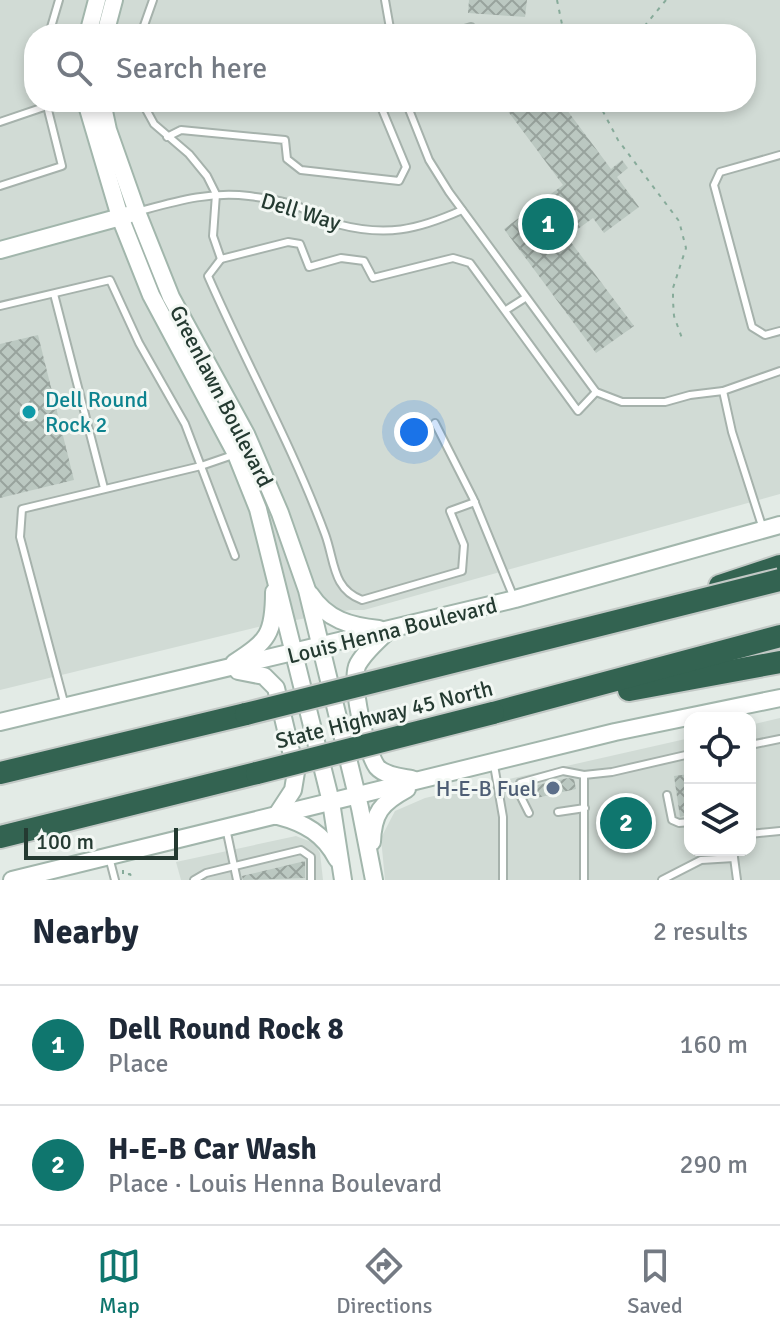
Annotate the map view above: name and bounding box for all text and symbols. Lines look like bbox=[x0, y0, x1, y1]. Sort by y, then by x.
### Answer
search box bbox=[24, 24, 756, 112]
icon: search bbox=[52, 46, 96, 90]
text: Search here bbox=[116, 50, 267, 87]
street label: Dell Way bbox=[258, 187, 345, 237]
pin: 1 bbox=[522, 194, 574, 254]
street label: Greenlawn Boulevard bbox=[164, 301, 279, 492]
place label: Dell Round Rock 2 bbox=[45, 386, 148, 438]
marker: Dell Round Rock 2 bbox=[20, 403, 38, 421]
your location bbox=[394, 412, 434, 452]
street label: Louis Henna Boulevard bbox=[285, 591, 500, 670]
street label: State Highway 45 North bbox=[273, 674, 496, 755]
map controls bbox=[684, 712, 756, 856]
button: locate bbox=[684, 712, 756, 784]
place label: H-E-B Fuel bbox=[436, 775, 537, 802]
marker: H-E-B Fuel bbox=[544, 779, 562, 797]
button: layers bbox=[684, 784, 756, 856]
pin: 2 bbox=[600, 793, 652, 853]
scale bar bbox=[24, 824, 178, 860]
text: 100 m bbox=[36, 828, 94, 855]
text: Nearby bbox=[32, 911, 139, 953]
text: 2 results bbox=[653, 916, 748, 948]
text: Dell Round Rock 8 bbox=[108, 1011, 344, 1048]
text: 1 bbox=[51, 1029, 65, 1061]
text: 160 m bbox=[679, 1029, 748, 1061]
text: Place bbox=[108, 1048, 169, 1080]
text: H-E-B Car Wash bbox=[108, 1131, 317, 1168]
text: 2 bbox=[51, 1149, 65, 1181]
text: 290 m bbox=[679, 1149, 748, 1181]
text: Place · Louis Henna Boulevard bbox=[108, 1168, 442, 1200]
tab: Map bbox=[97, 1244, 141, 1319]
tab: Directions bbox=[336, 1244, 432, 1319]
tab: Saved bbox=[627, 1244, 683, 1319]

